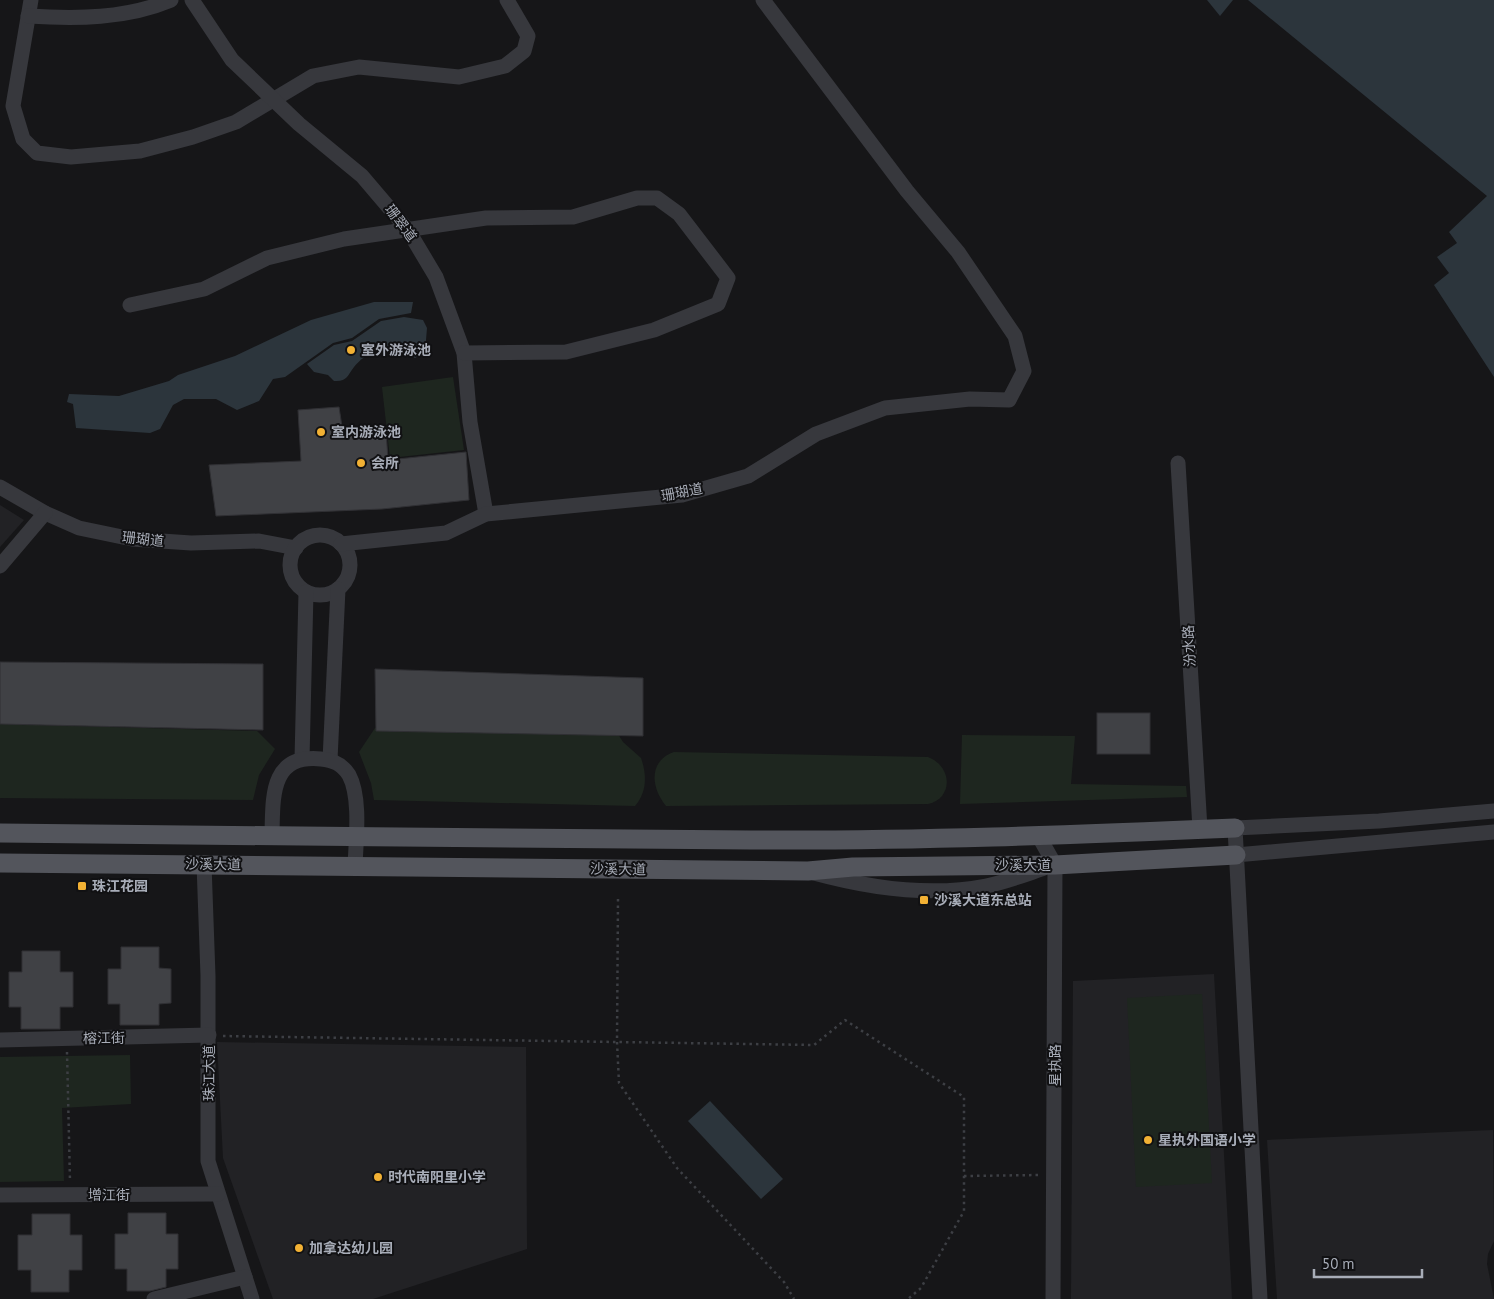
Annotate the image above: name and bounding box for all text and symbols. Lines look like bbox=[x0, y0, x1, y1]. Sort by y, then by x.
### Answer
street label: 珊翠道 bbox=[381, 201, 421, 245]
place label: 室外游泳池 bbox=[361, 341, 431, 359]
marker: 室外游泳池 bbox=[345, 344, 357, 356]
place label: 室内游泳池 bbox=[331, 423, 401, 441]
marker: 室内游泳池 bbox=[315, 426, 327, 438]
place label: 会所 bbox=[371, 454, 399, 472]
marker: 会所 bbox=[355, 457, 367, 469]
street label: 珊瑚道 bbox=[660, 479, 704, 505]
street label: 珊瑚道 bbox=[121, 528, 165, 550]
street label: 汾水路 bbox=[1179, 625, 1199, 667]
street label: 沙溪大道 bbox=[185, 855, 241, 873]
street label: 沙溪大道 bbox=[995, 856, 1051, 874]
street label: 沙溪大道 bbox=[590, 860, 646, 878]
place label: 珠江花园 bbox=[92, 877, 148, 895]
marker: 珠江花园 bbox=[76, 880, 88, 892]
place label: 沙溪大道东总站 bbox=[934, 891, 1032, 909]
marker: 沙溪大道东总站 bbox=[918, 894, 930, 906]
street label: 榕江街 bbox=[83, 1029, 125, 1047]
street label: 星执路 bbox=[1046, 1044, 1064, 1086]
street label: 珠江大道 bbox=[200, 1045, 218, 1101]
place label: 星执外国语小学 bbox=[1158, 1131, 1256, 1149]
marker: 星执外国语小学 bbox=[1142, 1134, 1154, 1146]
place label: 时代南阳里小学 bbox=[388, 1168, 486, 1186]
marker: 时代南阳里小学 bbox=[372, 1171, 384, 1183]
street label: 增江街 bbox=[88, 1186, 130, 1204]
place label: 加拿达幼儿园 bbox=[309, 1239, 393, 1257]
marker: 加拿达幼儿园 bbox=[293, 1242, 305, 1254]
scale bar bbox=[1314, 1246, 1422, 1278]
text: 50 m bbox=[1322, 1254, 1355, 1273]

